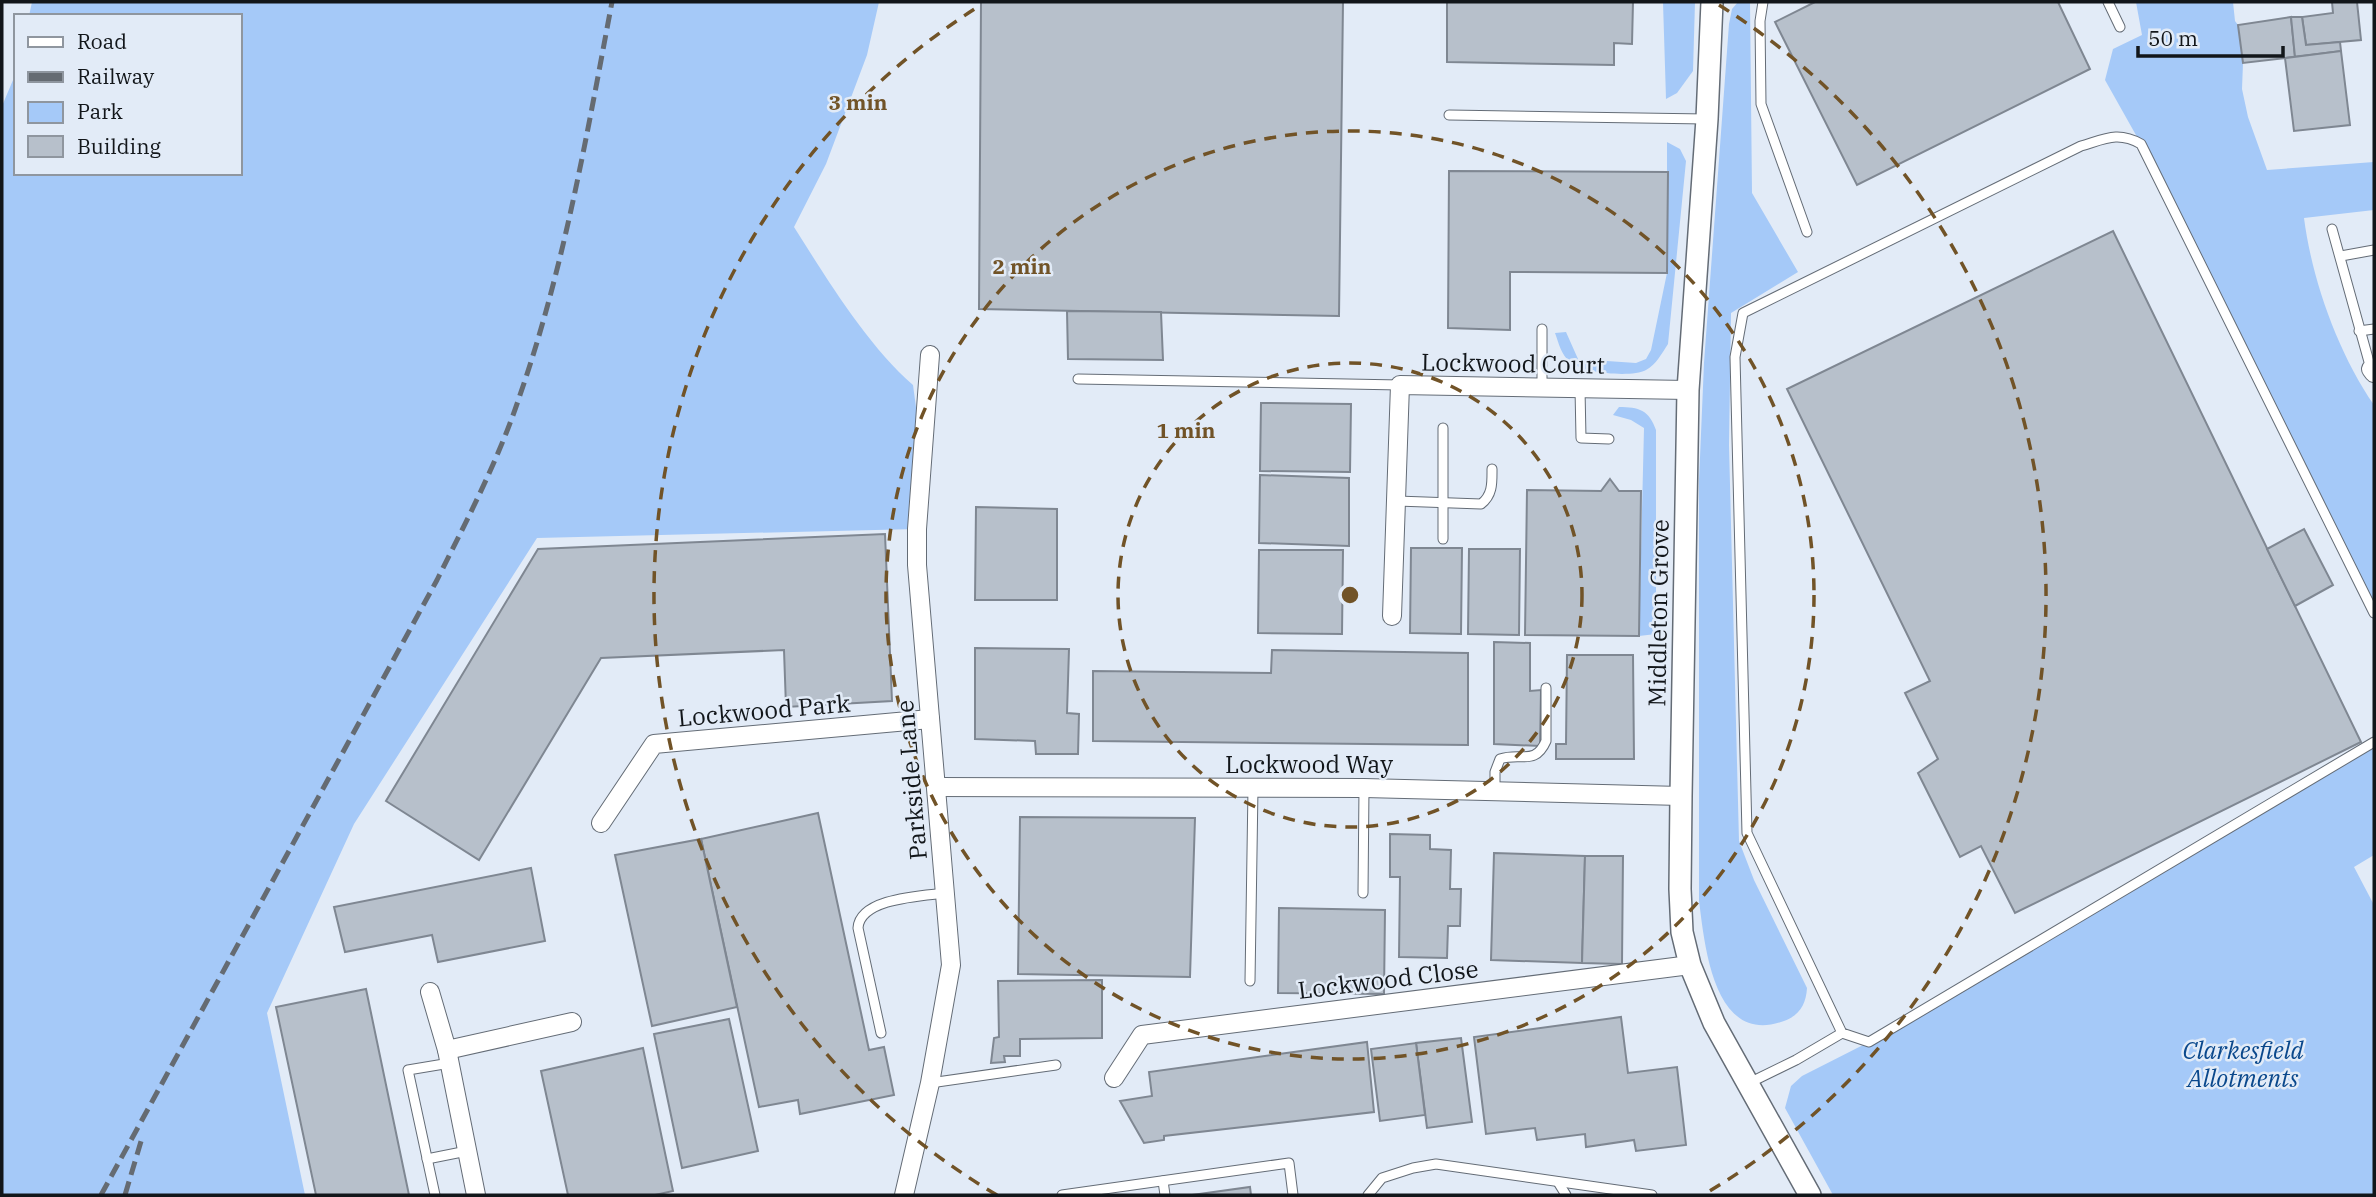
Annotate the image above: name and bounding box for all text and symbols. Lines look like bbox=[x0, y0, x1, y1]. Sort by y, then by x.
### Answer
legend bbox=[14, 14, 242, 175]
scale bar bbox=[2138, 14, 2283, 58]
text: 50 m bbox=[2148, 24, 2198, 52]
text: Road bbox=[77, 27, 127, 55]
text: Railway bbox=[77, 62, 155, 90]
text: 3 min bbox=[829, 88, 887, 116]
text: Park bbox=[77, 97, 124, 125]
text: Building bbox=[77, 132, 162, 160]
text: 2 min bbox=[993, 252, 1051, 280]
street label: Lockwood Court bbox=[1421, 345, 1605, 381]
text: 1 min bbox=[1157, 416, 1215, 444]
street label: Middleton Grove bbox=[1640, 519, 1676, 707]
centre of rings bbox=[1338, 583, 1362, 607]
street label: Lockwood Park bbox=[676, 687, 852, 733]
street label: Parkside Lane bbox=[888, 699, 934, 861]
street label: Lockwood Way bbox=[1225, 748, 1393, 780]
street label: Lockwood Close bbox=[1296, 952, 1480, 1006]
park label: Clarkesfield Allotments bbox=[2182, 1034, 2304, 1094]

